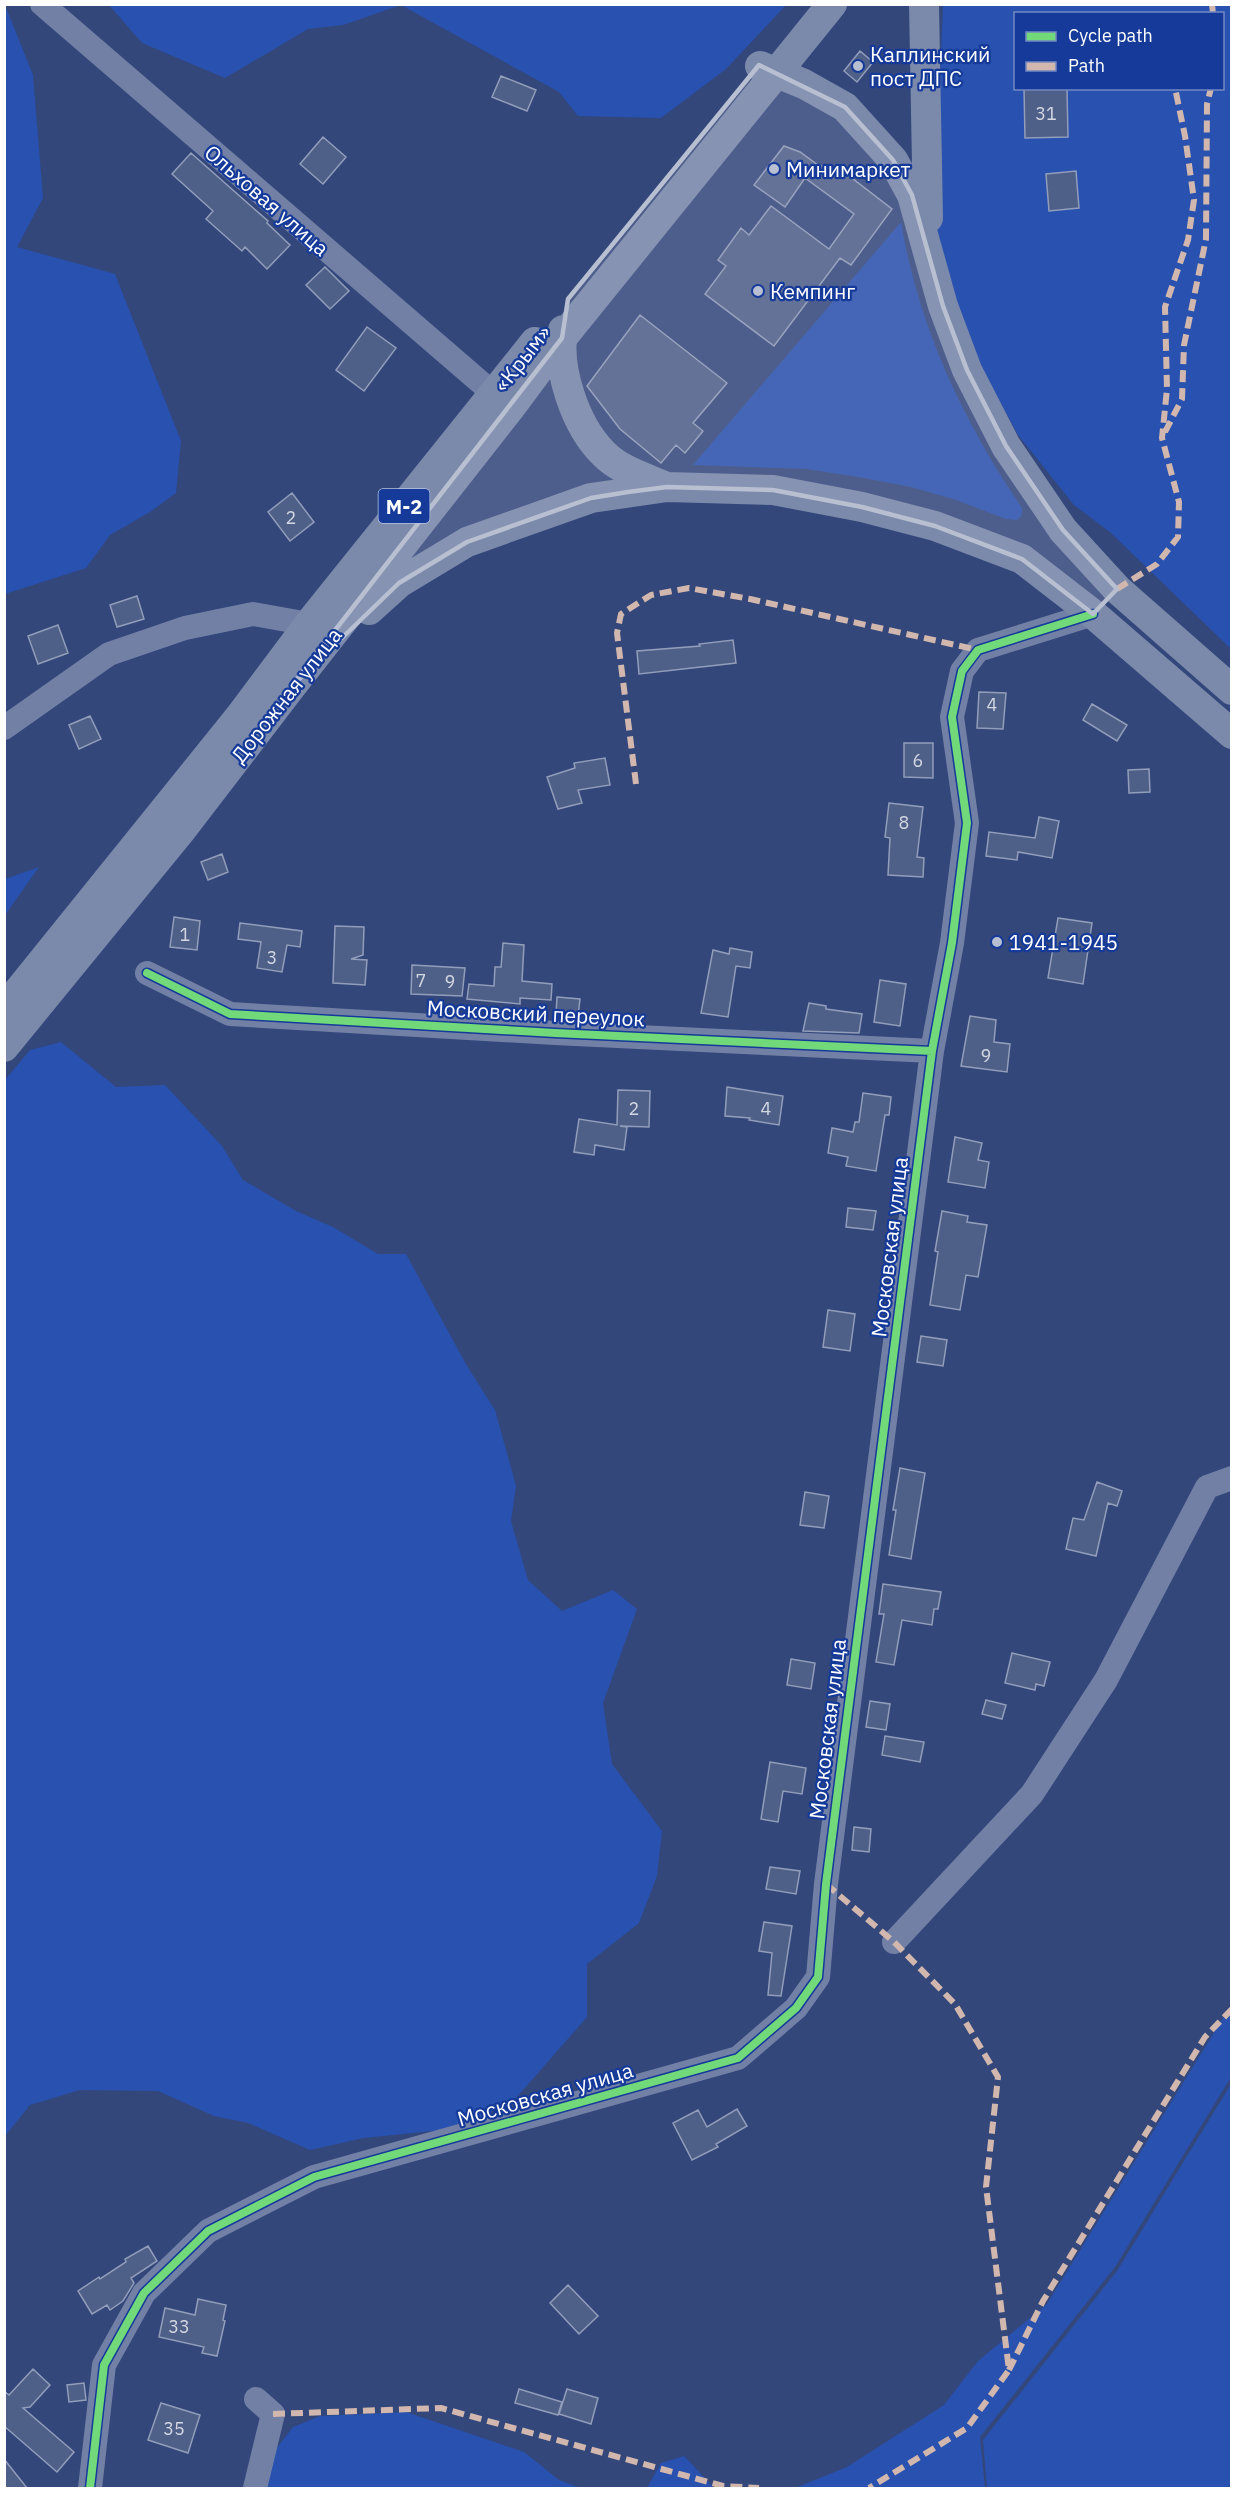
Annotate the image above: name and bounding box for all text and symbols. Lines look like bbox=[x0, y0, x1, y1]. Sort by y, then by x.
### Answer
legend bbox=[1014, 12, 1224, 90]
text: Cycle path bbox=[1068, 24, 1153, 47]
place label: Каплинский пост ДПС bbox=[870, 40, 990, 92]
text: Path bbox=[1068, 54, 1105, 77]
marker: Каплинский пост ДПС bbox=[851, 59, 865, 73]
house number: 31 bbox=[1035, 102, 1057, 125]
street label: Ольховая улица bbox=[199, 138, 335, 262]
place label: Минимаркет bbox=[786, 155, 911, 183]
marker: Минимаркет bbox=[767, 162, 781, 176]
place label: Кемпинг bbox=[770, 277, 855, 305]
marker: Кемпинг bbox=[751, 284, 765, 298]
street label: «Крым» bbox=[487, 319, 557, 397]
road number: М-2 bbox=[378, 489, 430, 523]
house number: 2 bbox=[286, 506, 296, 529]
street label: Дорожная улица bbox=[224, 622, 348, 768]
house number: 4 bbox=[987, 693, 998, 716]
house number: 6 bbox=[913, 749, 923, 772]
house number: 8 bbox=[899, 811, 909, 834]
house number: 1 bbox=[180, 923, 190, 946]
place label: 1941-1945 bbox=[1009, 928, 1118, 956]
marker: 1941-1945 bbox=[990, 935, 1004, 949]
house number: 3 bbox=[267, 946, 277, 969]
house number: 7 bbox=[416, 969, 426, 992]
house number: 9 bbox=[445, 970, 455, 993]
street label: Московский переулок bbox=[426, 993, 646, 1033]
house number: 9 bbox=[981, 1044, 991, 1067]
house number: 2 bbox=[629, 1097, 639, 1120]
house number: 4 bbox=[761, 1097, 772, 1120]
street label: Московская улица bbox=[864, 1155, 914, 1339]
street label: Московская улица bbox=[802, 1637, 852, 1821]
street label: Московская улица bbox=[454, 2056, 636, 2132]
house number: 33 bbox=[168, 2315, 190, 2338]
house number: 35 bbox=[163, 2417, 185, 2440]

